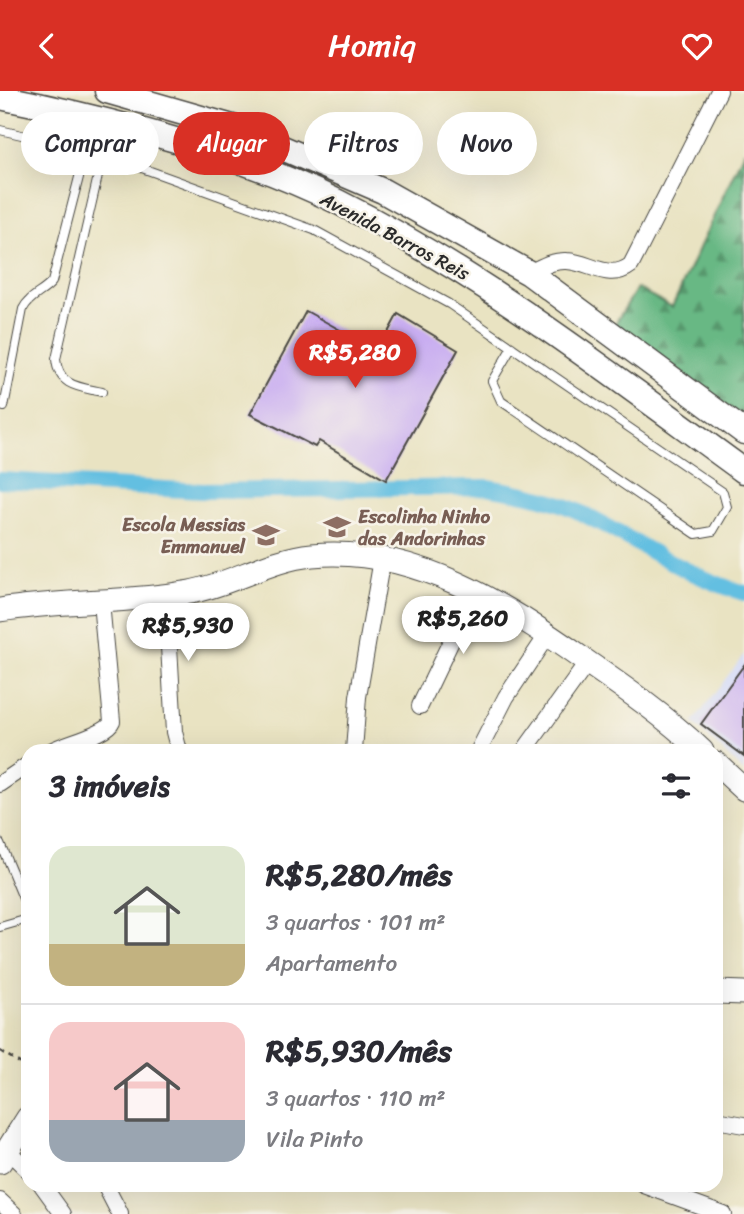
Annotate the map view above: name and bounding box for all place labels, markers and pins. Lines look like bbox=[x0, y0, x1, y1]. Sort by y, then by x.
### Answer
pin: R$5,280 bbox=[290, 331, 420, 390]
place label: Escolinha Ninho das Andorinhas bbox=[358, 500, 490, 555]
place label: Escola Messias Emmanuel bbox=[122, 508, 247, 563]
school or university icon: Escolinha Ninho das Andorinhas bbox=[322, 512, 352, 542]
school or university icon: Escola Messias Emmanuel bbox=[251, 520, 281, 550]
pin: R$5,260 bbox=[398, 596, 528, 656]
pin: R$5,930 bbox=[123, 603, 253, 663]

